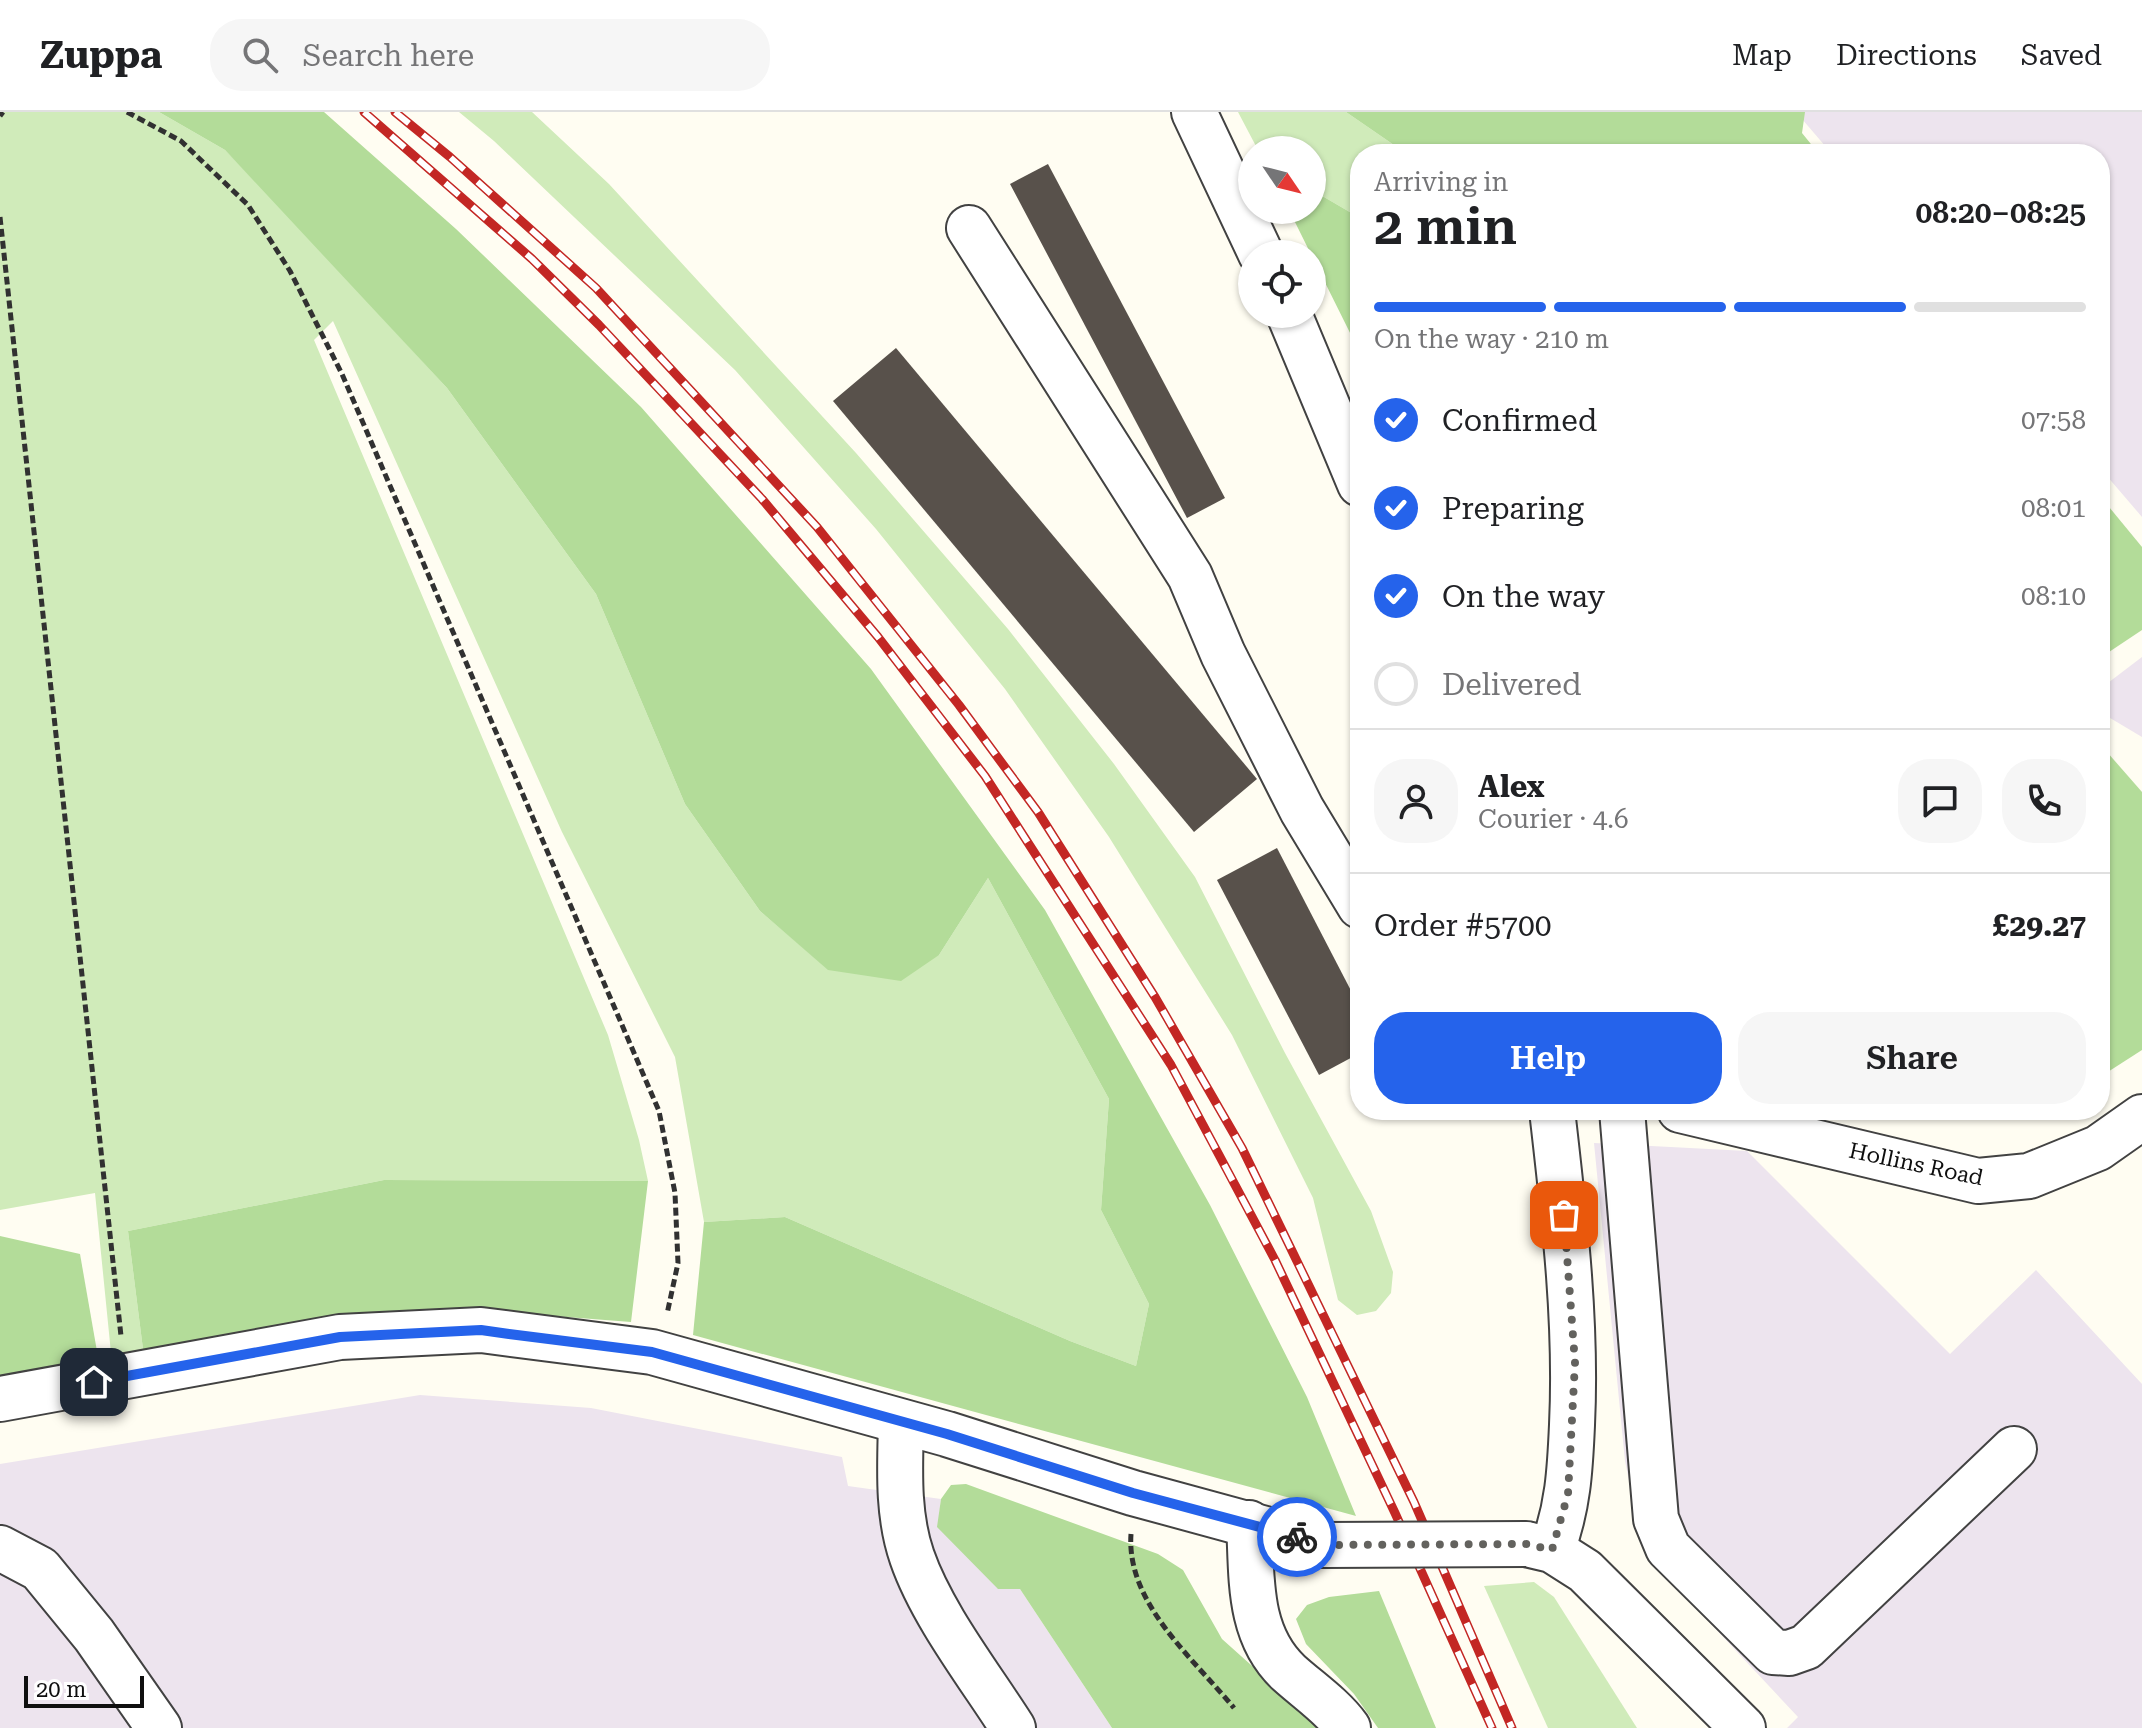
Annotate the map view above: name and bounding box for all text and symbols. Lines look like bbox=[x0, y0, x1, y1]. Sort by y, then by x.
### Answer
search box bbox=[210, 19, 770, 91]
text: Zuppa bbox=[40, 33, 162, 77]
icon: search bbox=[238, 33, 282, 77]
text: Search here bbox=[302, 38, 474, 73]
text: Map bbox=[1732, 39, 1792, 72]
text: Directions bbox=[1836, 39, 1977, 72]
text: Saved bbox=[2021, 39, 2102, 72]
north arrow bbox=[1238, 136, 1326, 224]
map controls bbox=[1238, 136, 1326, 328]
text: Arriving in bbox=[1374, 167, 1508, 197]
text: 08:20–08:25 bbox=[1916, 195, 2086, 230]
text: 2 min bbox=[1374, 196, 1517, 257]
button: locate bbox=[1238, 240, 1326, 328]
text: On the way · 210 m bbox=[1374, 324, 1609, 354]
icon: check bbox=[1374, 398, 1418, 442]
text: Confirmed bbox=[1442, 403, 1597, 438]
text: 07:58 bbox=[2021, 405, 2086, 435]
icon: check bbox=[1374, 486, 1418, 530]
text: Preparing bbox=[1442, 491, 1584, 526]
text: 08:01 bbox=[2021, 493, 2086, 523]
icon: check bbox=[1374, 574, 1418, 618]
text: On the way bbox=[1442, 579, 1605, 614]
text: 08:10 bbox=[2021, 581, 2086, 611]
text: Delivered bbox=[1442, 667, 1581, 702]
button: person bbox=[1374, 759, 1458, 843]
button: chat bbox=[1898, 759, 1982, 843]
button: phone bbox=[2002, 759, 2086, 843]
text: Alex bbox=[1478, 769, 1545, 804]
text: Courier · 4.6 bbox=[1478, 804, 1628, 834]
text: Order #5700 bbox=[1374, 908, 1552, 943]
text: £29.27 bbox=[1993, 908, 2086, 943]
button: Help bbox=[1374, 1012, 1722, 1104]
button: Share bbox=[1738, 1012, 2086, 1104]
street label: Hollins Road bbox=[1847, 1138, 1985, 1190]
pin bbox=[1530, 1181, 1598, 1249]
icon: bag bbox=[1542, 1193, 1586, 1237]
pin bbox=[60, 1348, 128, 1416]
icon: home bbox=[72, 1360, 116, 1404]
courier bbox=[1257, 1497, 1337, 1577]
icon: bike bbox=[1275, 1515, 1319, 1559]
scale bar bbox=[24, 1672, 144, 1708]
text: 20 m bbox=[36, 1677, 86, 1702]

